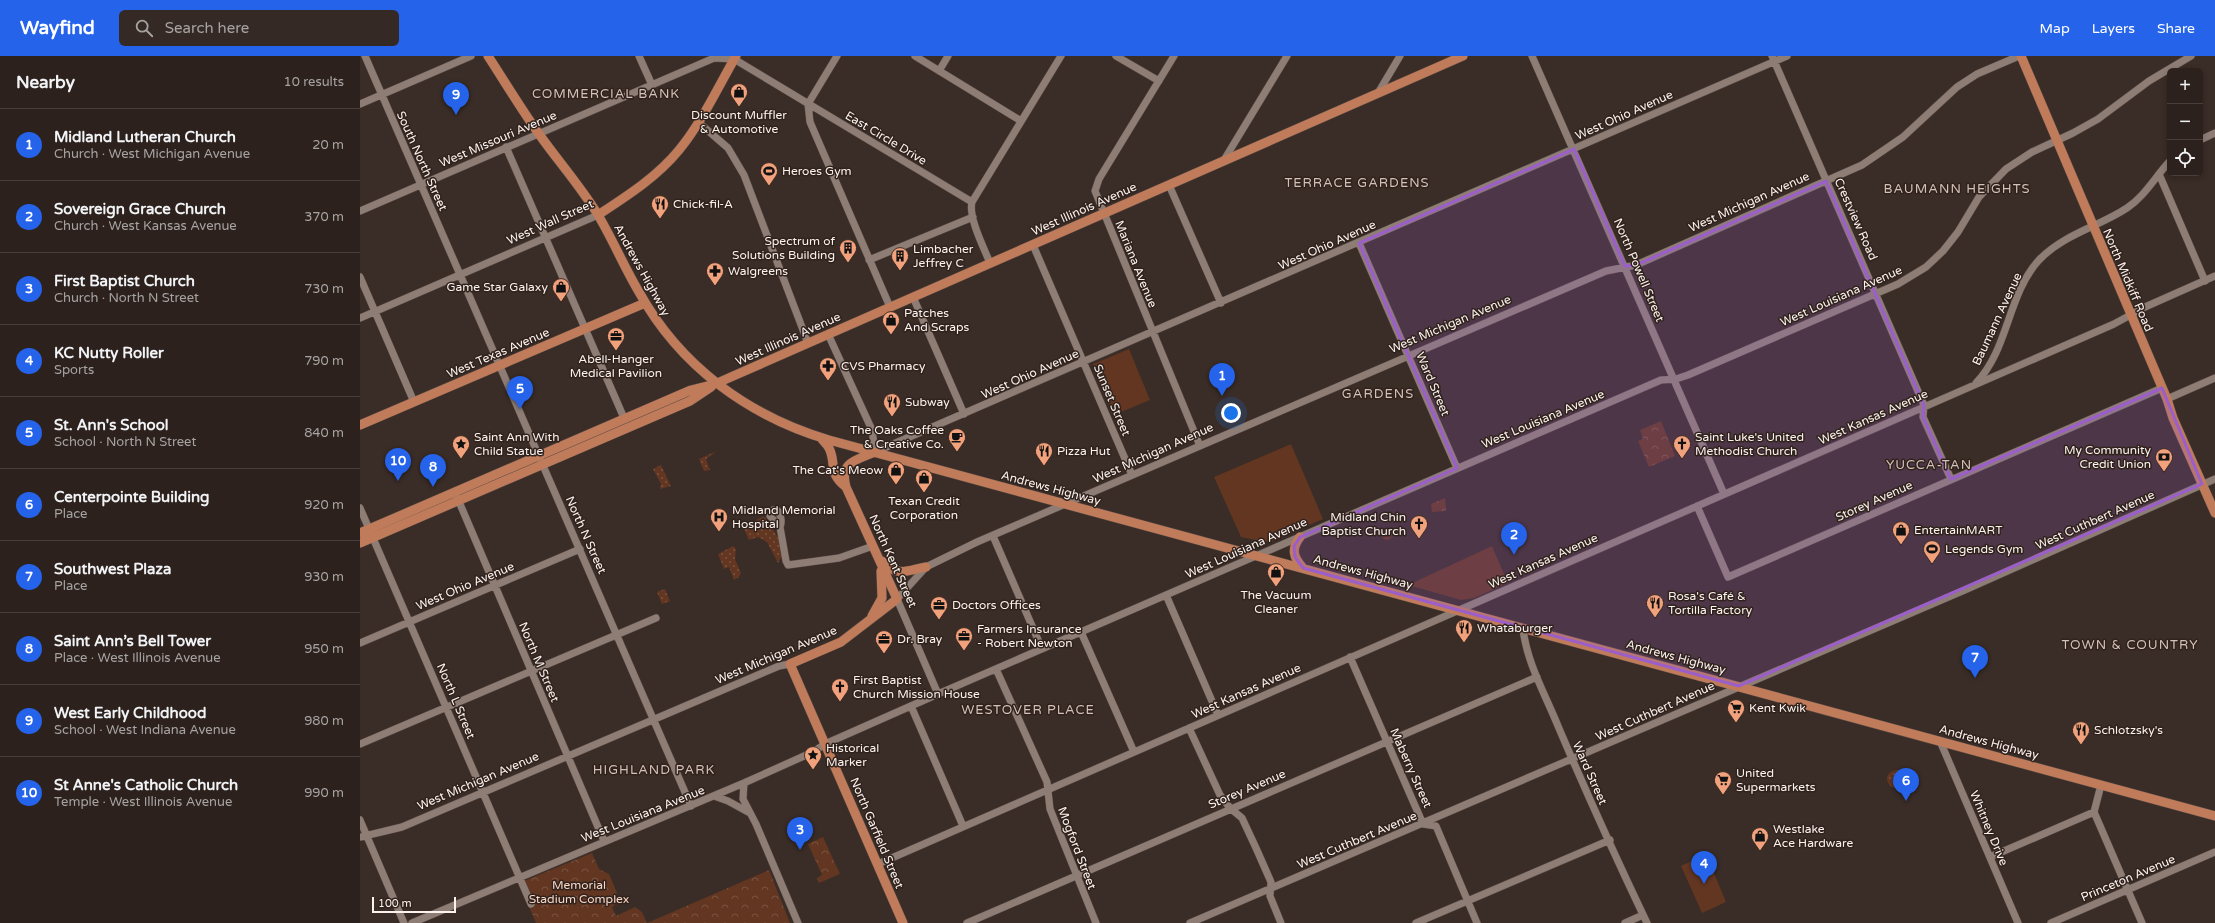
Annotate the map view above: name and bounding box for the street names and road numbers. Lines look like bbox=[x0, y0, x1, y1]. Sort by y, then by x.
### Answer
street label: West Ohio Avenue bbox=[1573, 87, 1675, 143]
street label: West Missouri Avenue bbox=[437, 108, 559, 170]
street label: East Circle Drive bbox=[843, 108, 929, 168]
street label: South North Street bbox=[394, 109, 450, 213]
street label: West Michigan Avenue bbox=[1686, 169, 1812, 235]
street label: Crestview Road bbox=[1832, 176, 1880, 262]
street label: West Illinois Avenue bbox=[1029, 179, 1139, 238]
street label: West Wall Street bbox=[504, 196, 596, 247]
street label: North Powell Street bbox=[1611, 216, 1667, 324]
street label: West Ohio Avenue bbox=[1276, 217, 1378, 273]
street label: Mariana Avenue bbox=[1112, 218, 1160, 310]
street label: Andrews Highway bbox=[611, 222, 673, 319]
street label: North Midkiff Road bbox=[2100, 226, 2156, 334]
street label: West Louisiana Avenue bbox=[1778, 263, 1904, 329]
street label: Baumann Avenue bbox=[1969, 270, 2025, 368]
street label: West Michigan Avenue bbox=[1387, 292, 1513, 356]
street label: West Illinois Avenue bbox=[733, 309, 843, 368]
street label: West Texas Avenue bbox=[445, 325, 552, 381]
street label: West Ohio Avenue bbox=[979, 346, 1081, 402]
street label: Ward Street bbox=[1413, 350, 1453, 418]
street label: Sunset Street bbox=[1091, 362, 1134, 438]
street label: West Kansas Avenue bbox=[1816, 386, 1930, 447]
street label: West Louisiana Avenue bbox=[1480, 387, 1607, 451]
street label: West Michigan Avenue bbox=[1090, 420, 1216, 486]
street label: Andrews Highway bbox=[1000, 468, 1103, 508]
street label: Storey Avenue bbox=[1833, 478, 1915, 524]
street label: West Cuthbert Avenue bbox=[2033, 487, 2157, 553]
street label: North N Street bbox=[563, 494, 610, 576]
street label: North Kent Street bbox=[866, 512, 920, 610]
street label: West Louisiana Avenue bbox=[1183, 515, 1309, 581]
street label: West Kansas Avenue bbox=[1486, 530, 1600, 591]
street label: Andrews Highway bbox=[1312, 552, 1415, 592]
street label: West Ohio Avenue bbox=[414, 559, 516, 613]
street label: North M Street bbox=[516, 620, 562, 704]
street label: West Michigan Avenue bbox=[713, 623, 839, 687]
street label: Andrews Highway bbox=[1625, 637, 1728, 677]
street label: West Kansas Avenue bbox=[1189, 660, 1303, 721]
street label: North L Street bbox=[434, 661, 478, 741]
street label: West Cuthbert Avenue bbox=[1593, 678, 1717, 744]
street label: Andrews Highway bbox=[1938, 722, 2041, 762]
street label: Maberry Street bbox=[1387, 726, 1435, 810]
street label: Ward Street bbox=[1570, 739, 1610, 807]
street label: West Michigan Avenue bbox=[415, 749, 541, 813]
street label: Storey Avenue bbox=[1206, 766, 1288, 812]
street label: North Garfield Street bbox=[847, 775, 907, 891]
street label: West Louisiana Avenue bbox=[579, 783, 707, 845]
street label: Whitney Drive bbox=[1967, 788, 2011, 868]
street label: Mogford Street bbox=[1055, 805, 1099, 892]
street label: West Cuthbert Avenue bbox=[1295, 808, 1419, 872]
street label: Princeton Avenue bbox=[2079, 852, 2177, 904]

